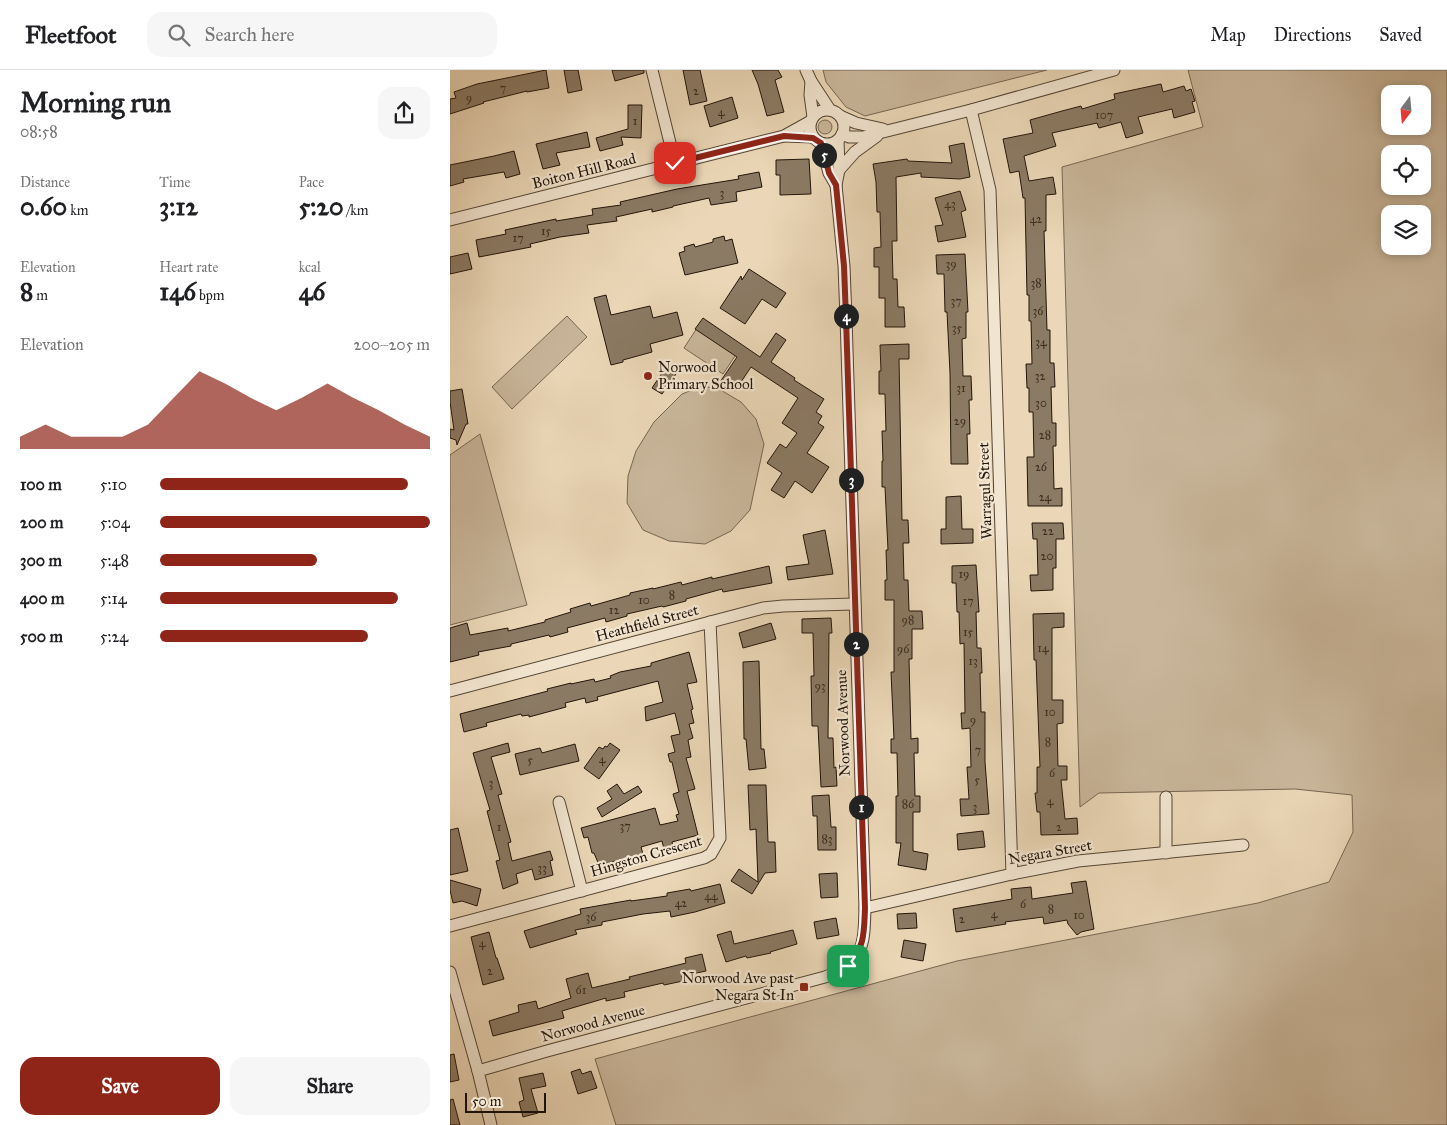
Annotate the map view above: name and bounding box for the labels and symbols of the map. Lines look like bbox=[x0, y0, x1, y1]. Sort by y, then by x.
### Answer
house number: 7 bbox=[500, 81, 506, 95]
house number: 2 bbox=[693, 84, 699, 98]
north arrow bbox=[1381, 85, 1431, 135]
house number: 9 bbox=[466, 91, 472, 105]
house number: 4 bbox=[718, 105, 725, 119]
house number: 107 bbox=[1095, 108, 1113, 122]
house number: 1 bbox=[633, 114, 638, 128]
pin bbox=[654, 142, 696, 184]
pin: 5 bbox=[812, 142, 836, 168]
street label: Boiton Hill Road bbox=[530, 149, 638, 193]
house number: 3 bbox=[720, 186, 725, 200]
house number: 43 bbox=[944, 197, 956, 211]
house number: 42 bbox=[1030, 212, 1042, 226]
house number: 15 bbox=[541, 224, 552, 238]
house number: 17 bbox=[512, 231, 524, 245]
house number: 39 bbox=[945, 257, 957, 271]
house number: 38 bbox=[1030, 276, 1042, 290]
house number: 37 bbox=[950, 294, 962, 308]
pin: 4 bbox=[834, 304, 858, 328]
house number: 36 bbox=[1033, 304, 1044, 318]
house number: 35 bbox=[952, 321, 963, 335]
house number: 34 bbox=[1035, 335, 1047, 349]
place label: Norwood Primary School bbox=[658, 358, 755, 393]
house number: 32 bbox=[1035, 369, 1045, 383]
marker: Norwood Primary School bbox=[642, 370, 654, 382]
house number: 31 bbox=[956, 381, 966, 395]
house number: 30 bbox=[1035, 396, 1047, 410]
house number: 29 bbox=[954, 414, 966, 428]
house number: 28 bbox=[1039, 428, 1051, 442]
street label: Warragul Street bbox=[974, 441, 996, 540]
house number: 26 bbox=[1035, 460, 1048, 474]
pin: 3 bbox=[838, 468, 864, 492]
house number: 24 bbox=[1039, 490, 1052, 504]
house number: 22 bbox=[1042, 524, 1054, 538]
house number: 20 bbox=[1041, 549, 1053, 563]
house number: 19 bbox=[958, 567, 970, 581]
house number: 8 bbox=[669, 588, 675, 602]
house number: 10 bbox=[638, 593, 650, 607]
house number: 17 bbox=[962, 594, 974, 608]
street label: Heathfield Street bbox=[593, 600, 701, 645]
house number: 12 bbox=[609, 603, 619, 617]
house number: 98 bbox=[902, 613, 914, 627]
house number: 15 bbox=[963, 625, 974, 639]
pin: 2 bbox=[844, 632, 868, 656]
house number: 14 bbox=[1037, 641, 1049, 655]
house number: 96 bbox=[897, 642, 910, 656]
house number: 13 bbox=[968, 654, 978, 668]
street label: Norwood Avenue bbox=[832, 669, 854, 777]
house number: 93 bbox=[814, 679, 826, 693]
house number: 10 bbox=[1044, 705, 1056, 719]
house number: 9 bbox=[970, 713, 976, 727]
house number: 8 bbox=[1045, 735, 1051, 749]
house number: 7 bbox=[975, 743, 981, 757]
house number: 4 bbox=[599, 752, 606, 766]
house number: 5 bbox=[527, 753, 533, 767]
house number: 6 bbox=[1049, 766, 1056, 780]
house number: 5 bbox=[974, 773, 980, 787]
house number: 3 bbox=[489, 776, 494, 790]
pin: 1 bbox=[848, 794, 874, 820]
house number: 4 bbox=[1047, 794, 1054, 808]
house number: 86 bbox=[902, 797, 915, 811]
house number: 3 bbox=[973, 800, 978, 814]
house number: 37 bbox=[619, 819, 631, 833]
house number: 1 bbox=[497, 820, 502, 834]
house number: 2 bbox=[1056, 820, 1062, 834]
street label: Hingston Crescent bbox=[588, 831, 705, 881]
house number: 83 bbox=[821, 832, 833, 846]
street label: Negara Street bbox=[1007, 836, 1094, 868]
house number: 33 bbox=[537, 861, 547, 875]
house number: 44 bbox=[704, 889, 718, 903]
house number: 42 bbox=[675, 896, 687, 910]
house number: 6 bbox=[1020, 897, 1027, 911]
house number: 8 bbox=[1048, 902, 1054, 916]
house number: 4 bbox=[991, 907, 998, 921]
house number: 10 bbox=[1073, 908, 1085, 922]
house number: 36 bbox=[586, 910, 597, 924]
house number: 2 bbox=[959, 912, 965, 926]
house number: 4 bbox=[479, 936, 486, 950]
pin bbox=[827, 945, 869, 987]
house number: 2 bbox=[487, 964, 493, 978]
place label: Norwood Ave past Negara St In bbox=[682, 969, 795, 1004]
marker: Norwood Ave past Negara St In bbox=[798, 981, 810, 993]
house number: 61 bbox=[576, 983, 587, 997]
street label: Norwood Avenue bbox=[539, 1001, 647, 1045]
scale bar bbox=[465, 1090, 546, 1113]

